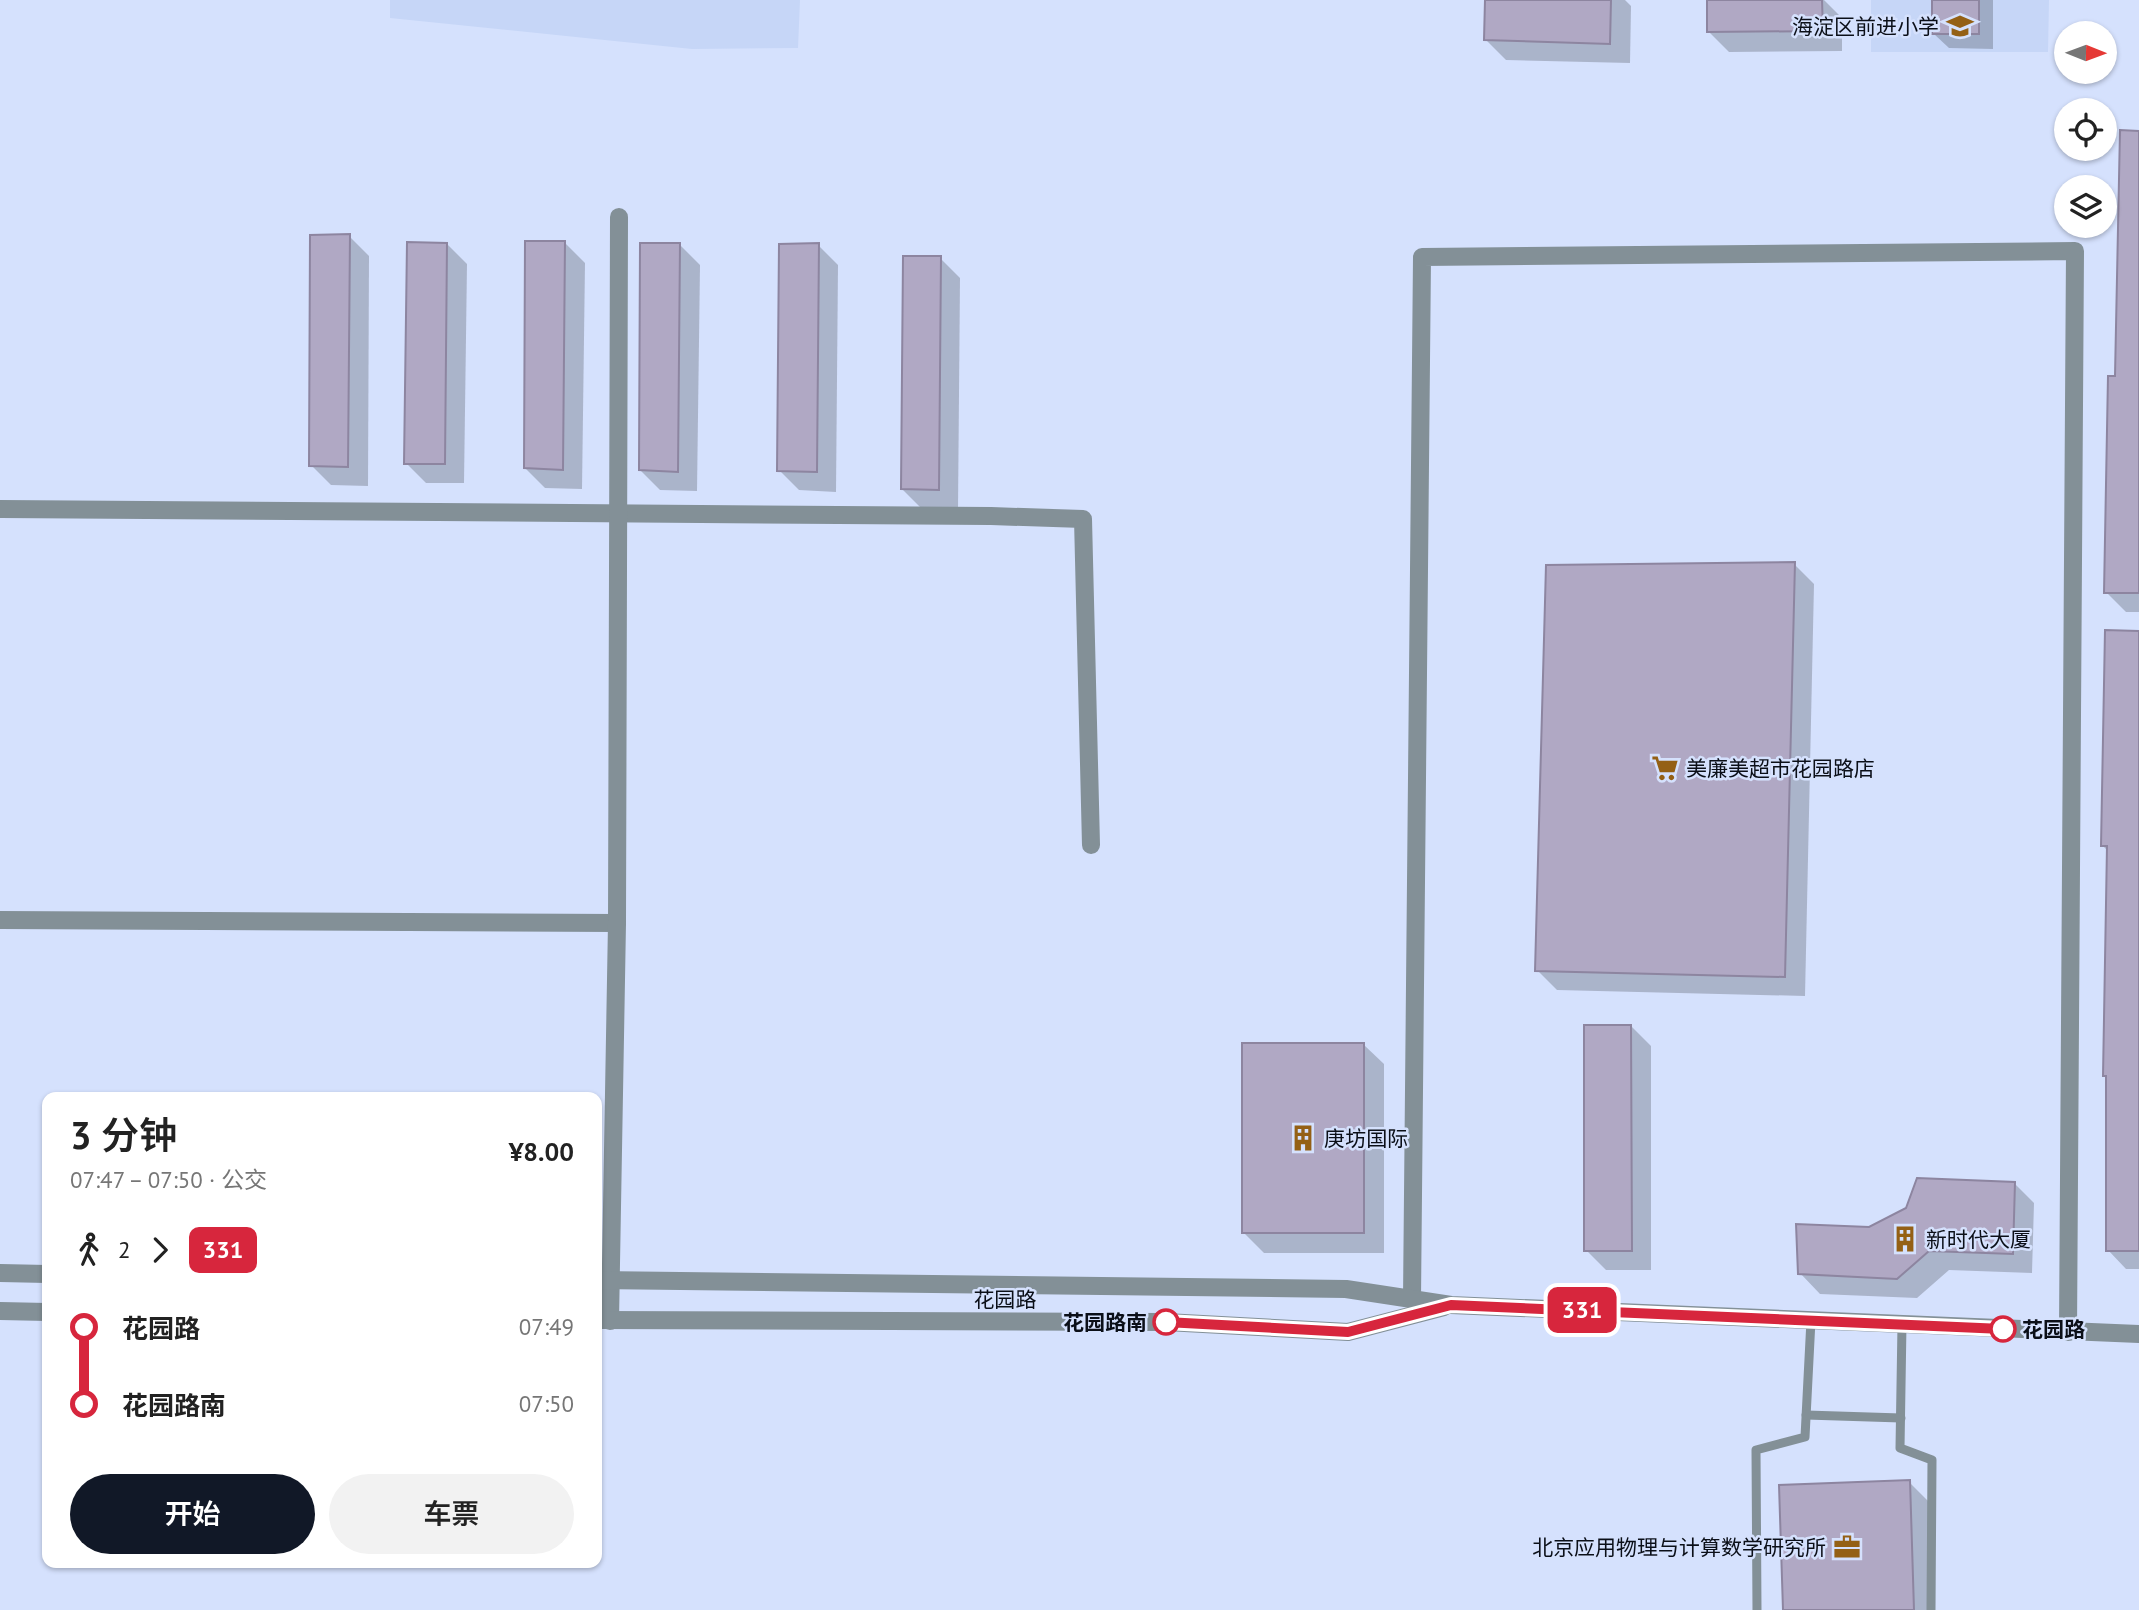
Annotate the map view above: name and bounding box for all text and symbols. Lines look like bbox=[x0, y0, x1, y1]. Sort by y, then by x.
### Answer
school or university icon: 海淀区前进小学 bbox=[1945, 11, 1975, 41]
place label: 海淀区前进小学 bbox=[1792, 13, 1939, 40]
north arrow bbox=[2054, 21, 2118, 84]
map controls bbox=[2054, 21, 2117, 238]
button: locate bbox=[2054, 98, 2117, 161]
button: layers bbox=[2054, 175, 2117, 238]
supermarket icon: 美廉美超市花园路店 bbox=[1650, 753, 1680, 783]
place label: 美廉美超市花园路店 bbox=[1686, 755, 1875, 782]
text: 3 分钟 bbox=[70, 1110, 177, 1159]
building icon: 庚坊国际 bbox=[1288, 1123, 1318, 1153]
place label: 庚坊国际 bbox=[1324, 1125, 1408, 1152]
text: ¥8.00 bbox=[509, 1135, 574, 1168]
text: 07:47 – 07:50 · 公交 bbox=[70, 1165, 267, 1194]
building icon: 新时代大厦 bbox=[1890, 1224, 1920, 1254]
place label: 新时代大厦 bbox=[1926, 1226, 2031, 1253]
icon: walk bbox=[70, 1231, 108, 1269]
icon: forward bbox=[141, 1231, 179, 1269]
text: 331 bbox=[203, 1234, 243, 1265]
text: 2 bbox=[118, 1235, 131, 1264]
street label: 花园路 bbox=[974, 1286, 1037, 1313]
line badge: 331 bbox=[1542, 1287, 1622, 1333]
text: 331 bbox=[1562, 1294, 1602, 1325]
place label: 花园路南 bbox=[1063, 1309, 1147, 1336]
marker: 花园路南 bbox=[1153, 1309, 1179, 1335]
text: 花园路 bbox=[122, 1312, 200, 1345]
text: 07:49 bbox=[519, 1312, 574, 1341]
marker: 花园路 bbox=[1990, 1316, 2016, 1342]
place label: 花园路 bbox=[2022, 1316, 2085, 1343]
text: 花园路南 bbox=[122, 1389, 226, 1422]
text: 07:50 bbox=[519, 1389, 574, 1418]
button: 开始 bbox=[70, 1474, 315, 1554]
button: 车票 bbox=[329, 1474, 574, 1554]
office icon: 北京应用物理与计算数学研究所 bbox=[1832, 1532, 1862, 1562]
place label: 北京应用物理与计算数学研究所 bbox=[1532, 1534, 1826, 1561]

